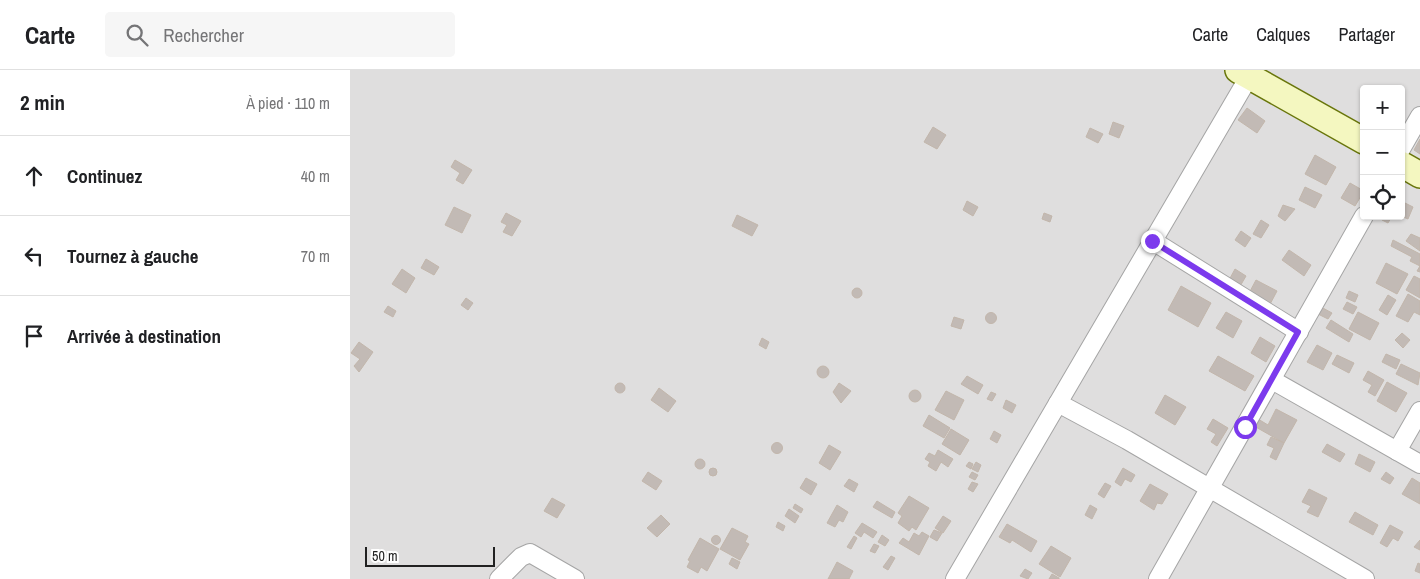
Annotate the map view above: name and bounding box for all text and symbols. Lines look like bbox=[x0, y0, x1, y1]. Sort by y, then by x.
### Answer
search box bbox=[105, 12, 455, 57]
text: Carte bbox=[25, 19, 75, 51]
icon: search bbox=[123, 21, 151, 49]
text: Rechercher bbox=[163, 22, 244, 48]
text: Carte bbox=[1192, 22, 1228, 47]
text: Calques bbox=[1256, 22, 1310, 47]
text: Partager bbox=[1338, 22, 1395, 47]
map controls bbox=[1360, 85, 1405, 220]
button: + bbox=[1360, 85, 1405, 130]
text: 2 min bbox=[20, 88, 65, 117]
text: À pied · 110 m bbox=[246, 92, 330, 114]
button: − bbox=[1360, 130, 1405, 175]
icon: ahead bbox=[20, 162, 48, 190]
text: Continuez bbox=[67, 163, 142, 189]
text: 40 m bbox=[301, 165, 330, 187]
button: locate bbox=[1360, 175, 1405, 220]
route end bbox=[1141, 230, 1164, 253]
icon: left bbox=[20, 242, 48, 270]
text: Tournez à gauche bbox=[67, 243, 198, 269]
text: 70 m bbox=[301, 245, 330, 267]
icon: arrive bbox=[20, 322, 48, 350]
text: Arrivée à destination bbox=[67, 323, 221, 349]
route start bbox=[1234, 416, 1257, 439]
scale bar bbox=[365, 544, 495, 567]
text: 50 m bbox=[372, 547, 398, 565]

